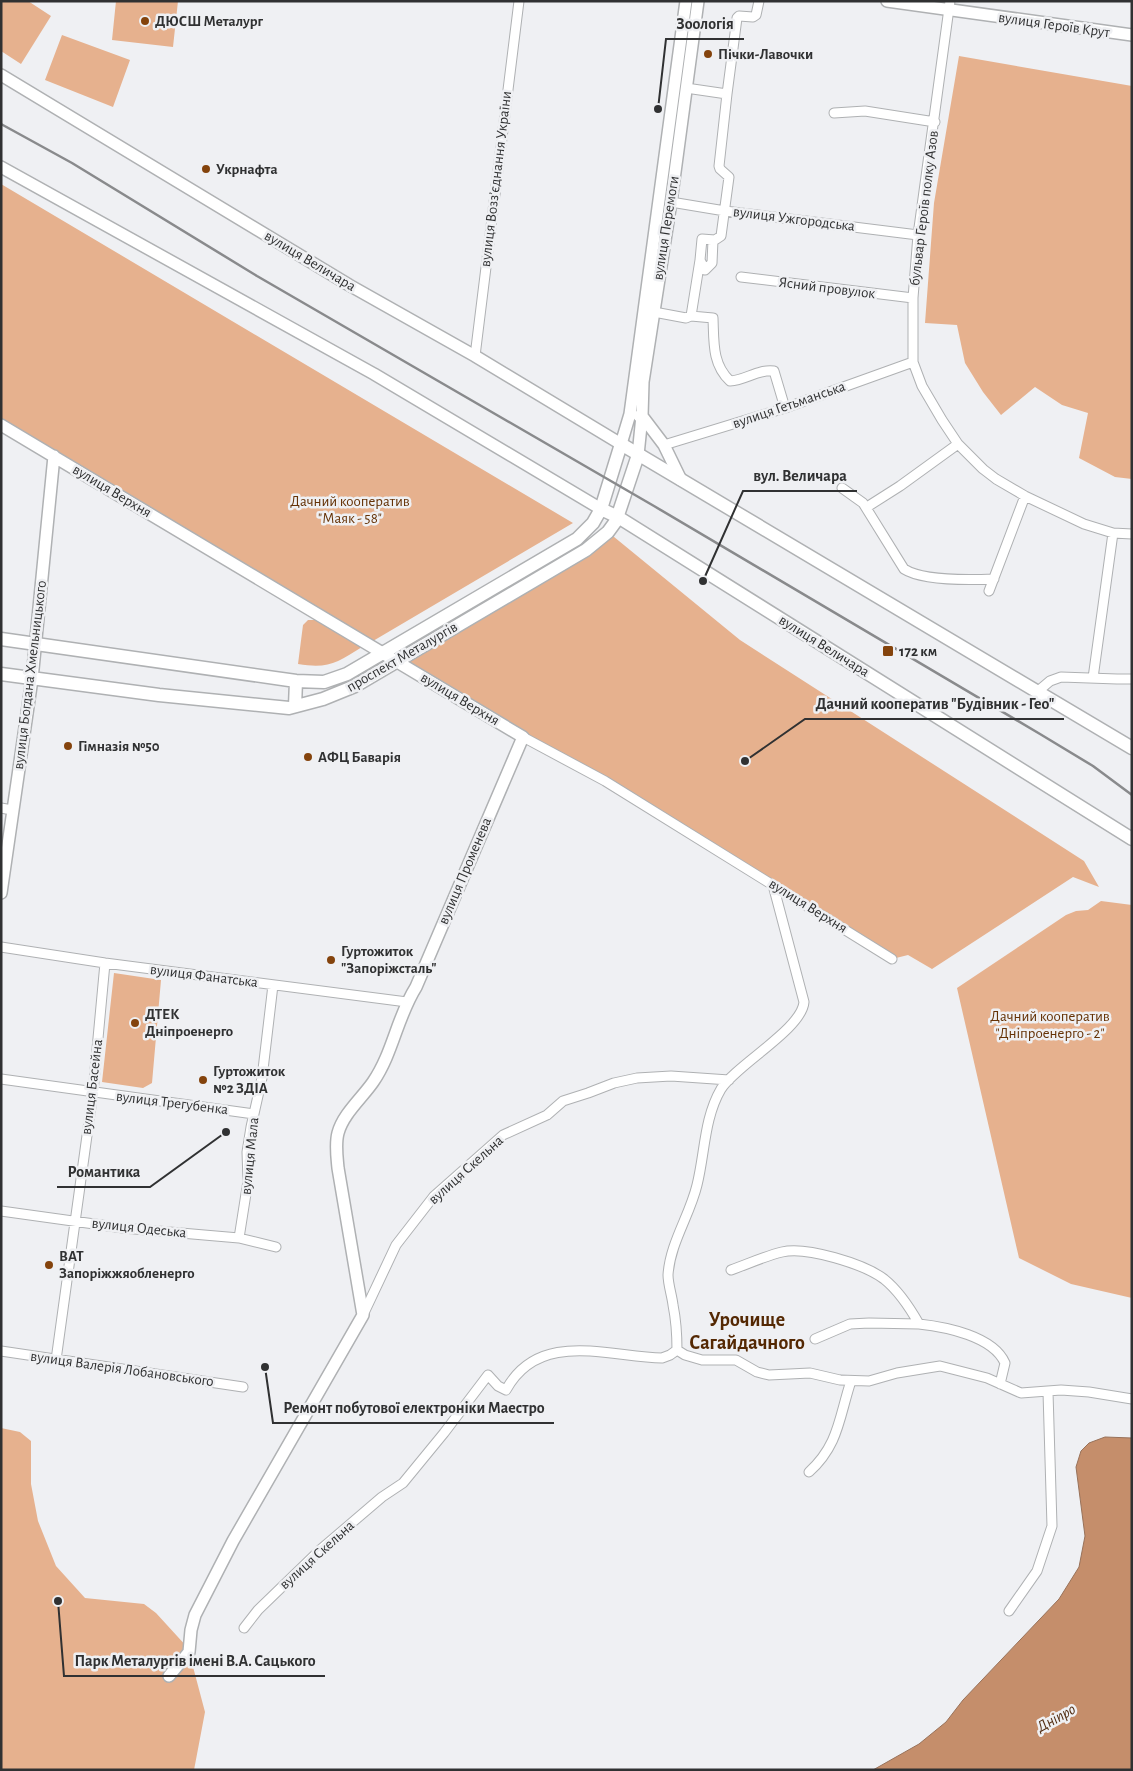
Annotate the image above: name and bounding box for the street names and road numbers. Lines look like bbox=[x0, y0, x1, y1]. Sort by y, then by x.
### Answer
street label: вулиця Героїв Крут bbox=[997, 10, 1111, 40]
street label: вулиця Воззʼєднання України bbox=[478, 90, 514, 268]
street label: бульвар Героїв полку Азов bbox=[907, 129, 941, 287]
street label: вулиця Перемоги bbox=[650, 175, 682, 281]
street label: вулиця Ужгородська bbox=[732, 204, 856, 234]
street label: вулиця Величара bbox=[262, 228, 358, 294]
street label: Ясний провулок bbox=[778, 275, 876, 301]
street label: вулиця Гетьманська bbox=[731, 379, 847, 431]
street label: вулиця Верхня bbox=[70, 462, 154, 520]
street label: вулиця Богдана Хмельницького bbox=[11, 580, 49, 770]
street label: вулиця Величара bbox=[776, 612, 872, 680]
street label: проспект Металургів bbox=[344, 619, 460, 695]
street label: вулиця Верхня bbox=[418, 670, 502, 728]
street label: вулиця Променева bbox=[436, 815, 494, 927]
street label: вулиця Верхня bbox=[766, 876, 850, 936]
street label: вулиця Фанатська bbox=[149, 962, 259, 990]
street label: вулиця Басейна bbox=[79, 1038, 105, 1136]
street label: вулиця Трегубенка bbox=[115, 1089, 229, 1117]
street label: вулиця Мала bbox=[238, 1116, 262, 1196]
street label: вулиця Скельна bbox=[426, 1133, 506, 1207]
street label: вулиця Одеська bbox=[91, 1216, 187, 1240]
street label: вулиця Валерія Лобановського bbox=[29, 1349, 215, 1389]
street label: вулиця Скельна bbox=[277, 1518, 357, 1592]

